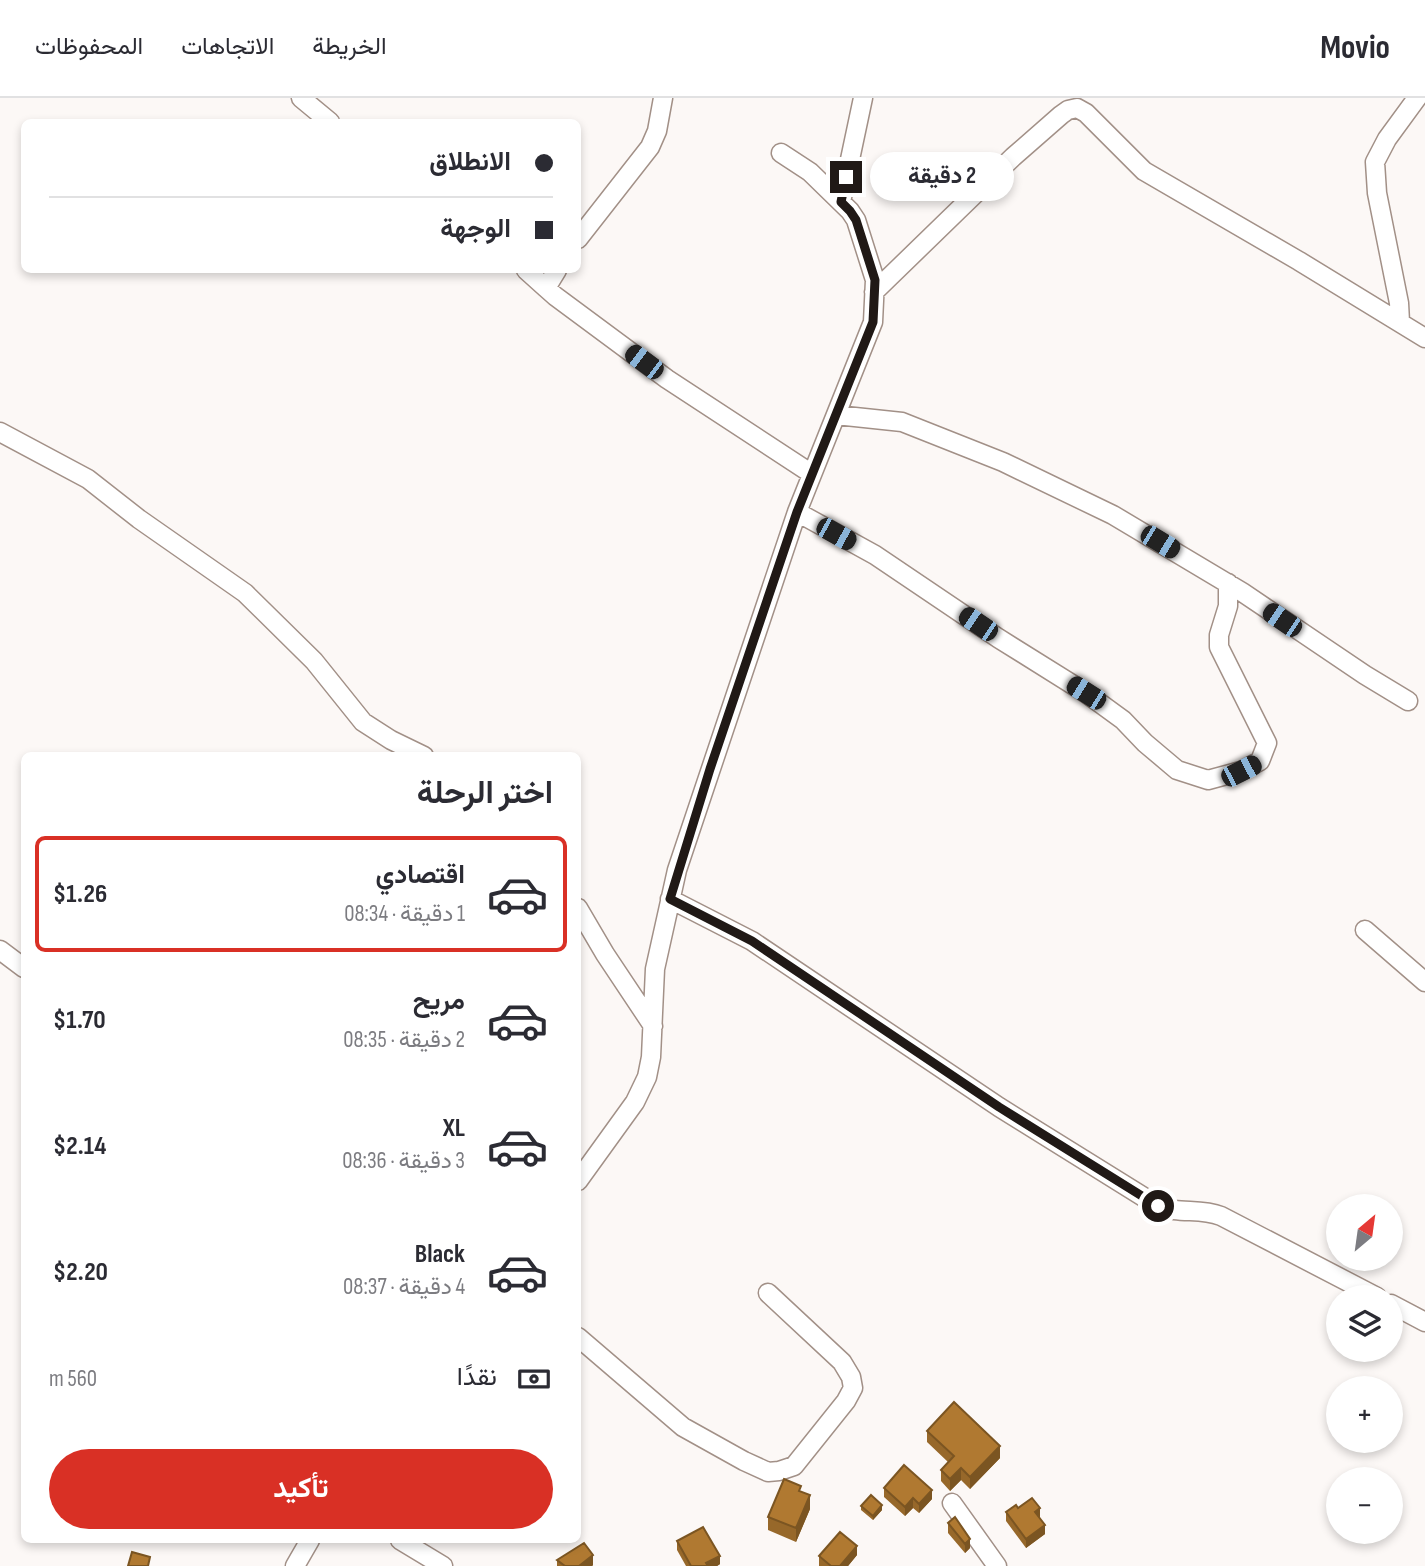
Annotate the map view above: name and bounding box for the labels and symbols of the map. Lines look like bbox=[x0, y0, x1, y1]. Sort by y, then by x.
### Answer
callout: 2 دقيقة bbox=[870, 153, 1014, 202]
route end bbox=[830, 161, 862, 193]
car bbox=[621, 341, 668, 383]
car bbox=[813, 515, 860, 553]
car bbox=[1137, 522, 1184, 562]
car bbox=[1259, 600, 1306, 640]
car bbox=[955, 604, 1002, 644]
car bbox=[1063, 673, 1110, 713]
car bbox=[1218, 752, 1265, 790]
route start bbox=[1142, 1190, 1174, 1222]
north arrow bbox=[1326, 1194, 1404, 1270]

